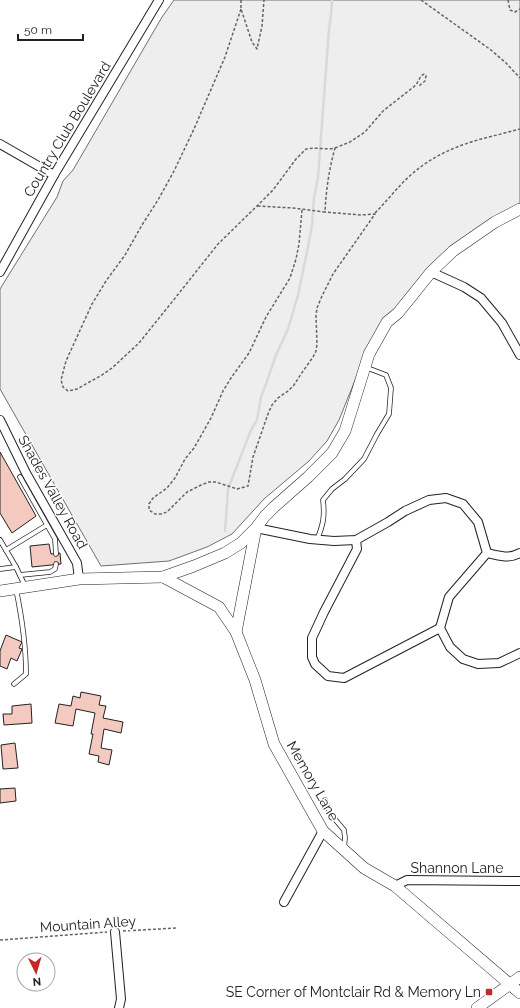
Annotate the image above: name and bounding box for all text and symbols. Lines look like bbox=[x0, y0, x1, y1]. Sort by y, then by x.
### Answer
scale bar bbox=[18, 16, 83, 42]
text: 50 m bbox=[24, 23, 52, 37]
street label: Country Club Boulevard bbox=[20, 59, 114, 199]
street label: Shades Valley Road bbox=[15, 432, 91, 552]
street label: Memory Lane bbox=[284, 738, 342, 824]
street label: Shannon Lane bbox=[411, 860, 503, 876]
street label: Mountain Alley bbox=[39, 913, 137, 935]
north arrow bbox=[16, 952, 56, 992]
text: N bbox=[32, 975, 42, 988]
place label: SE Corner of Montclair Rd & Memory Ln bbox=[226, 984, 481, 1000]
marker: SE Corner of Montclair Rd & Memory Ln bbox=[484, 987, 494, 997]

